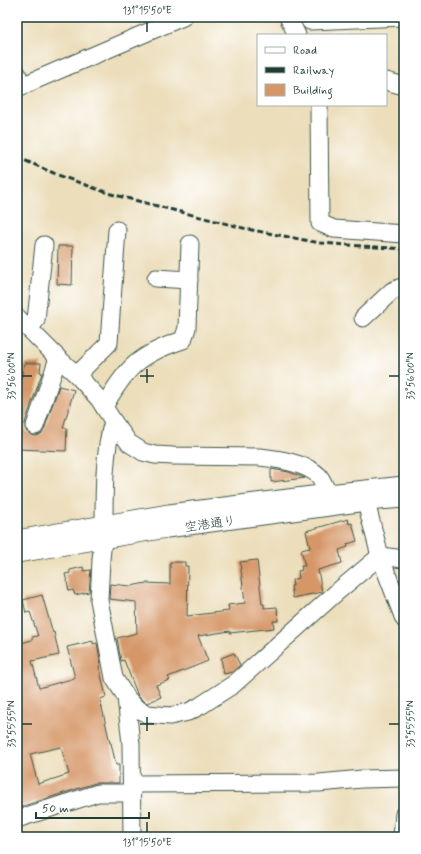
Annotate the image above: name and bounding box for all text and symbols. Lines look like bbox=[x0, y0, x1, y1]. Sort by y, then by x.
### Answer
text: 131°15'50"E bbox=[122, 4, 172, 18]
legend bbox=[257, 34, 387, 106]
text: Road bbox=[293, 43, 317, 59]
text: Railway bbox=[293, 63, 335, 79]
text: Building bbox=[293, 83, 333, 100]
text: 33°56'00"N bbox=[5, 352, 19, 400]
text: 33°56'00"N bbox=[404, 352, 418, 400]
street label: 空港通り bbox=[183, 512, 237, 537]
text: 33°55'55"N bbox=[5, 700, 19, 748]
text: 33°55'55"N bbox=[404, 700, 418, 748]
scale bar bbox=[36, 794, 149, 820]
text: 50 m bbox=[42, 801, 69, 817]
text: 131°15'50"E bbox=[122, 836, 172, 850]

